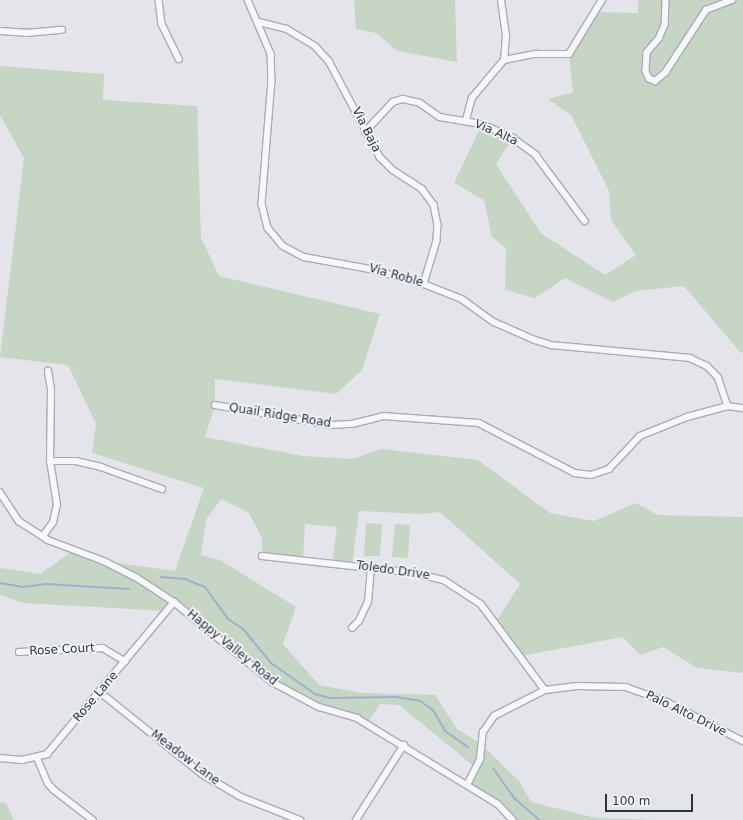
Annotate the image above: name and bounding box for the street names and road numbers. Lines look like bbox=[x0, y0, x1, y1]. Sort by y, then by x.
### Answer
street label: Via Baja bbox=[349, 105, 383, 155]
street label: Via Alta bbox=[472, 117, 520, 149]
street label: Via Roble bbox=[367, 261, 425, 291]
street label: Quail Ridge Road bbox=[228, 401, 332, 431]
street label: Toledo Drive bbox=[355, 559, 431, 583]
street label: Happy Valley Road bbox=[184, 607, 280, 689]
street label: Rose Court bbox=[29, 641, 95, 659]
street label: Rose Lane bbox=[71, 669, 121, 725]
street label: Palo Alto Drive bbox=[643, 688, 729, 740]
street label: Meadow Lane bbox=[148, 727, 222, 789]

